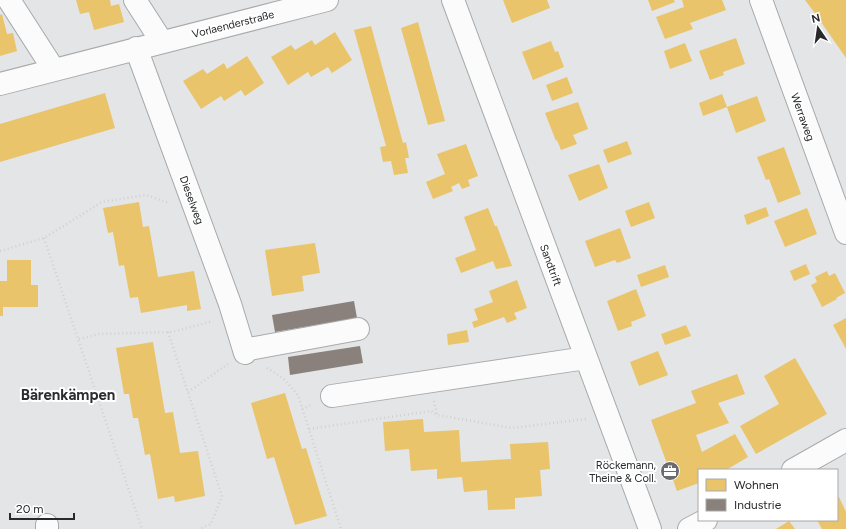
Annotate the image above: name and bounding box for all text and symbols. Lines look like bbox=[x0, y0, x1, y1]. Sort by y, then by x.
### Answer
street label: Vorlaenderstraße bbox=[191, 8, 276, 41]
north arrow bbox=[798, 8, 838, 48]
text: N bbox=[810, 11, 821, 26]
street label: Werraweg bbox=[788, 91, 817, 143]
street label: Dieselweg bbox=[177, 174, 206, 226]
street label: Sandtrift bbox=[537, 242, 564, 288]
district label: Bärenkämpen bbox=[21, 386, 115, 404]
place label: Röckemann, Theine & Coll. bbox=[589, 459, 657, 485]
office icon: Röckemann, Theine & Coll. bbox=[659, 460, 681, 482]
legend bbox=[698, 469, 838, 521]
text: Wohnen bbox=[734, 478, 779, 492]
scale bar bbox=[10, 495, 74, 521]
text: Industrie bbox=[734, 498, 782, 512]
text: 20 m bbox=[16, 502, 44, 516]

